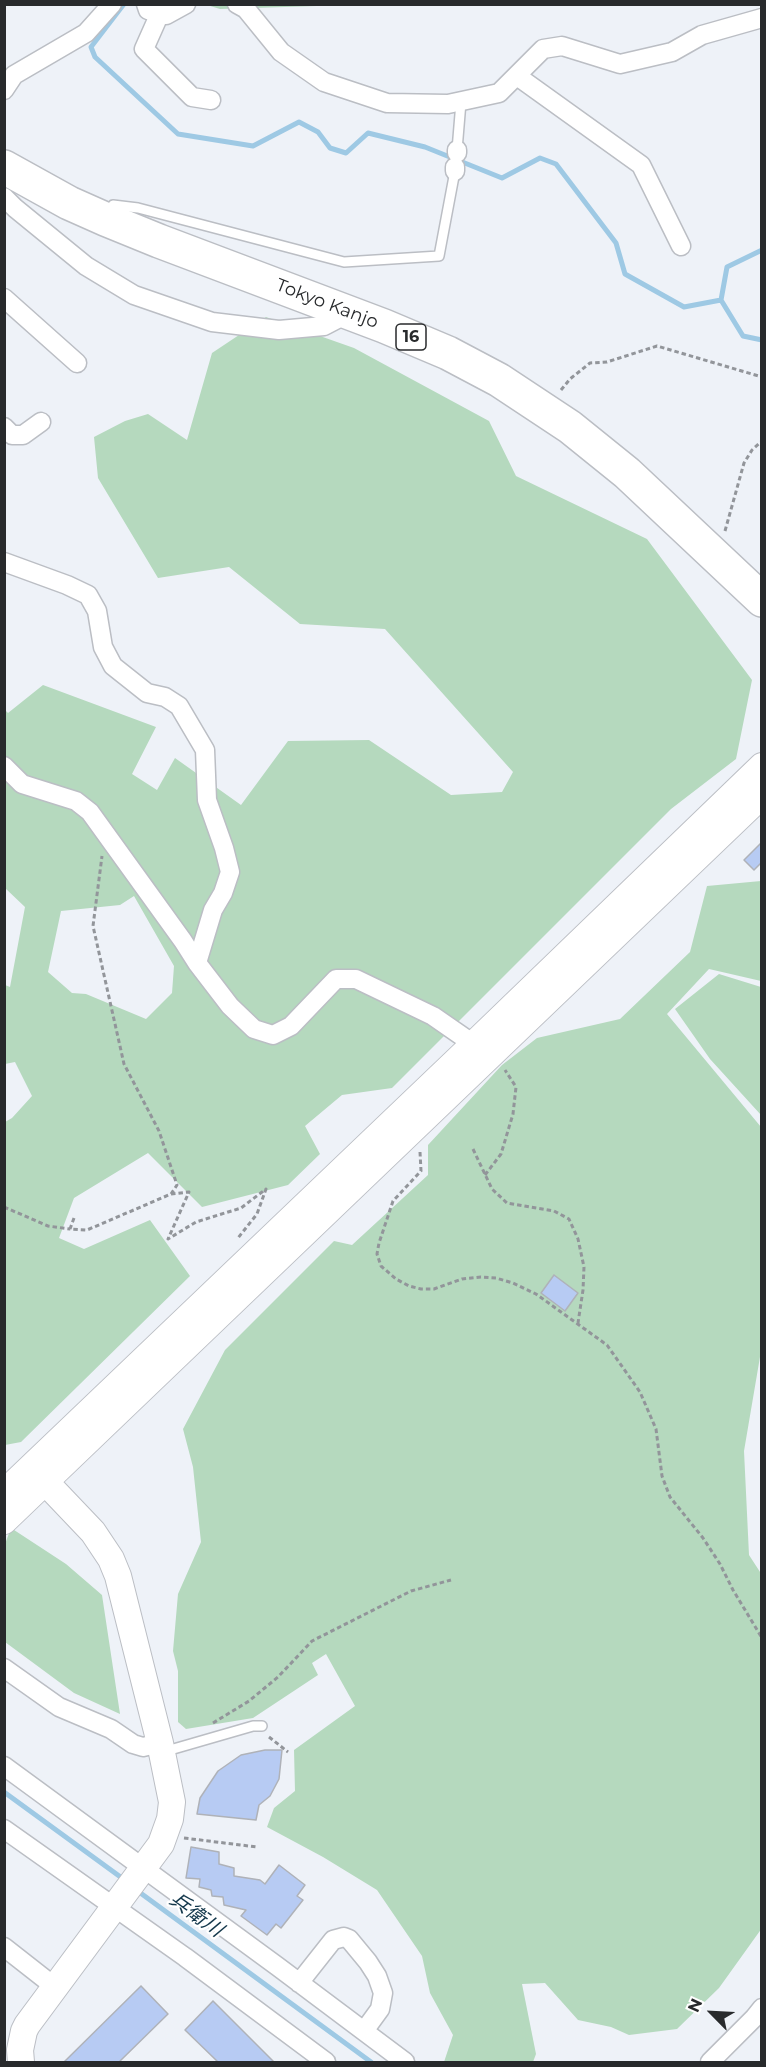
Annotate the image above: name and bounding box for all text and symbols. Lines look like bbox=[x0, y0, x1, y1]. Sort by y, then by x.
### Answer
street label: Tokyo Kanjo bbox=[273, 275, 381, 333]
road number: 16 bbox=[396, 324, 426, 350]
water label: 兵衛川 bbox=[165, 1888, 227, 1942]
north arrow bbox=[682, 1983, 742, 2043]
text: N bbox=[684, 1996, 706, 2015]

